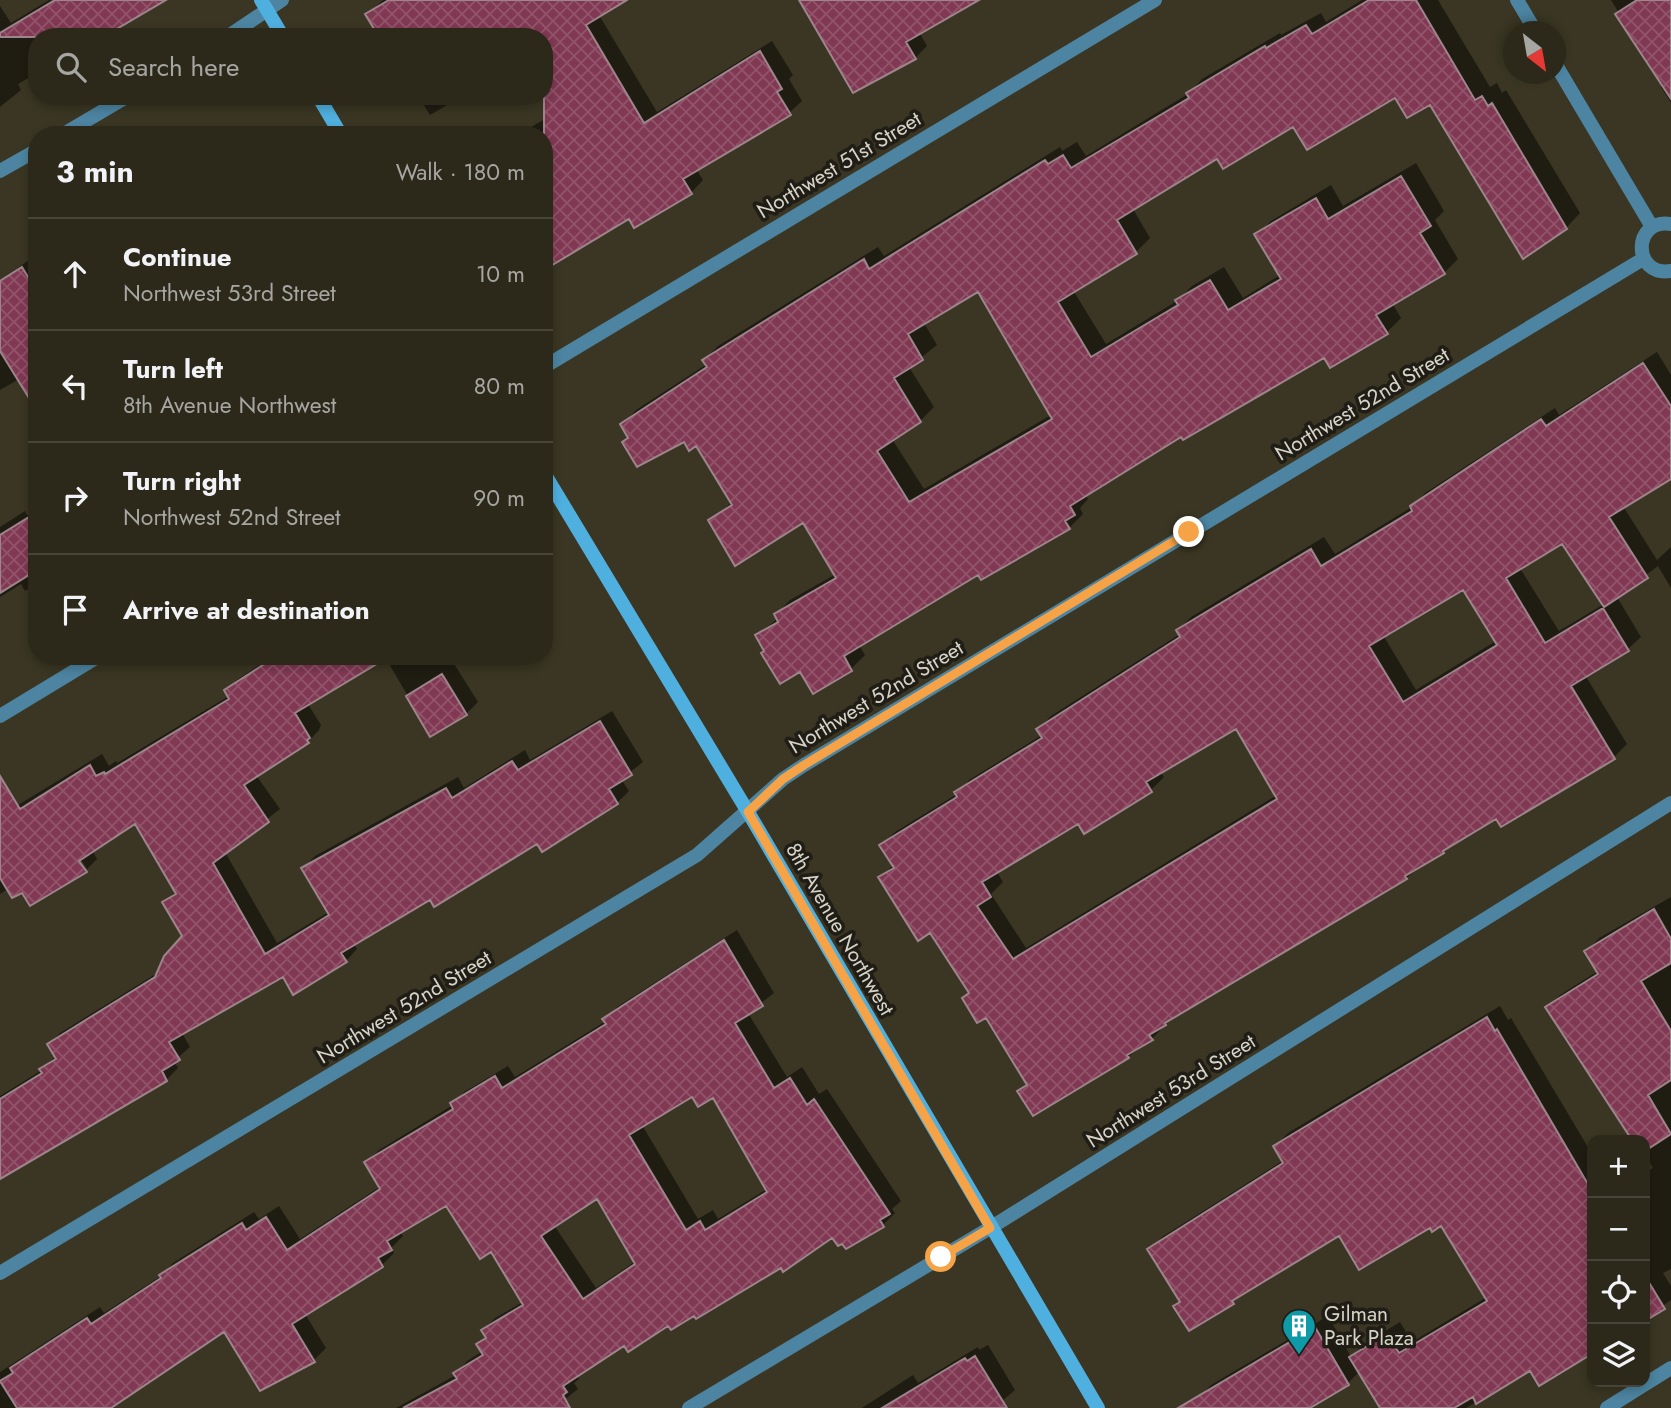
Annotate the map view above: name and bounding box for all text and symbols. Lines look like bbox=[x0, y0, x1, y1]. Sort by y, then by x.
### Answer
north arrow bbox=[1503, 21, 1566, 84]
search box bbox=[28, 28, 553, 105]
icon: search bbox=[52, 48, 90, 86]
text: Search here bbox=[108, 48, 240, 86]
street label: Northwest 51st Street bbox=[751, 104, 927, 226]
text: 3 min bbox=[56, 150, 134, 193]
text: Walk · 180 m bbox=[396, 155, 525, 189]
text: Continue bbox=[123, 238, 232, 276]
icon: ahead bbox=[56, 255, 94, 293]
text: 10 m bbox=[476, 257, 525, 291]
text: Northwest 53rd Street bbox=[123, 276, 336, 310]
street label: Northwest 52nd Street bbox=[1269, 340, 1455, 468]
text: Turn left bbox=[123, 350, 223, 388]
icon: left bbox=[56, 367, 94, 405]
text: 80 m bbox=[474, 369, 525, 403]
text: 8th Avenue Northwest bbox=[123, 388, 336, 422]
text: Turn right bbox=[123, 462, 241, 500]
icon: right bbox=[56, 479, 94, 517]
text: 90 m bbox=[473, 481, 525, 515]
text: Northwest 52nd Street bbox=[123, 500, 341, 534]
route end bbox=[1173, 516, 1204, 547]
icon: arrive bbox=[56, 591, 94, 629]
text: Arrive at destination bbox=[123, 591, 370, 629]
street label: Northwest 52nd Street bbox=[783, 633, 969, 761]
street label: 8th Avenue Northwest bbox=[778, 837, 902, 1021]
street label: Northwest 52nd Street bbox=[311, 943, 497, 1071]
street label: Northwest 53rd Street bbox=[1081, 1027, 1261, 1155]
map controls bbox=[1587, 1135, 1650, 1387]
button: + bbox=[1587, 1135, 1650, 1198]
button: − bbox=[1587, 1198, 1650, 1261]
route start bbox=[925, 1241, 956, 1272]
button: locate bbox=[1587, 1261, 1650, 1324]
place label: Gilman Park Plaza bbox=[1324, 1299, 1414, 1353]
building icon: Gilman Park Plaza bbox=[1280, 1307, 1318, 1356]
button: layers bbox=[1587, 1324, 1650, 1387]

